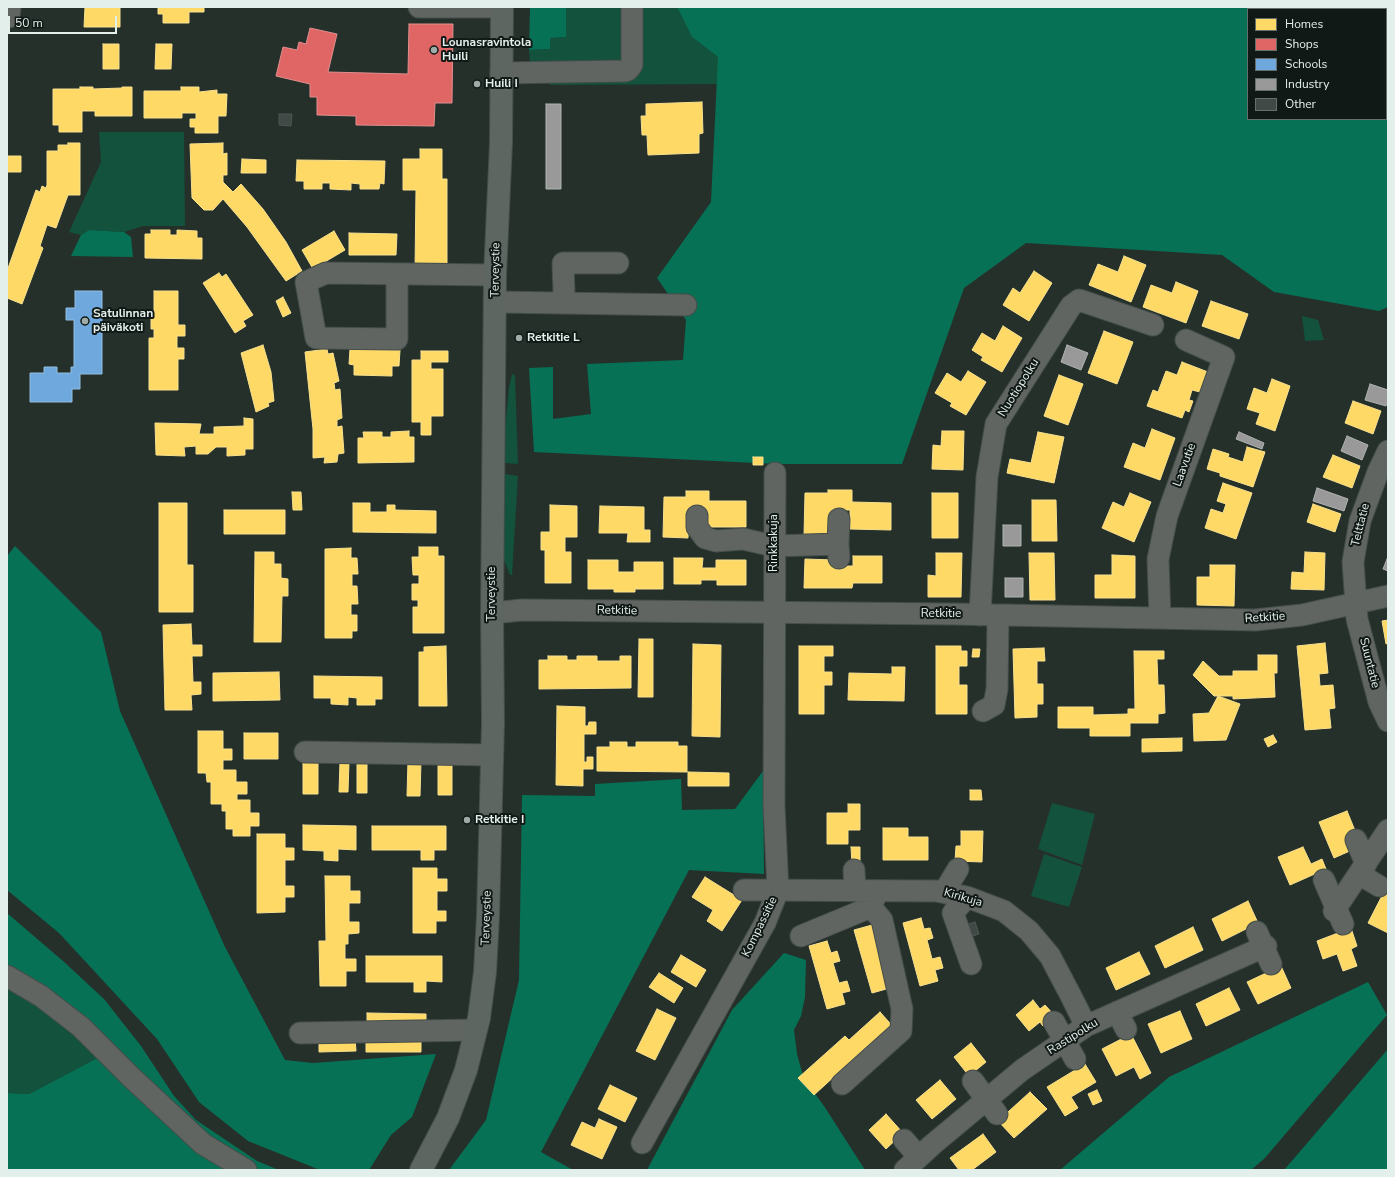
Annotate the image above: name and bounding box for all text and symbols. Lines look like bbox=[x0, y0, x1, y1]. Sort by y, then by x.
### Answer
scale bar bbox=[10, 8, 119, 34]
legend bbox=[1247, 8, 1387, 120]
text: 50 m bbox=[15, 15, 43, 31]
text: Homes bbox=[1285, 16, 1323, 32]
place label: Lounasravintola Huili bbox=[442, 36, 531, 64]
text: Shops bbox=[1285, 36, 1319, 52]
marker: Lounasravintola Huili bbox=[429, 45, 439, 55]
text: Schools bbox=[1285, 56, 1327, 72]
text: Industry bbox=[1285, 76, 1329, 92]
place label: Huili I bbox=[485, 77, 518, 91]
marker: Huili I bbox=[472, 79, 482, 89]
text: Other bbox=[1285, 96, 1316, 112]
street label: Terveystie bbox=[488, 242, 504, 298]
place label: Satulinnan päiväkoti bbox=[93, 307, 153, 335]
marker: Satulinnan päiväkoti bbox=[80, 316, 90, 326]
place label: Retkitie L bbox=[527, 331, 580, 345]
marker: Retkitie L bbox=[514, 333, 524, 343]
street label: Nuotiopolku bbox=[995, 356, 1043, 420]
street label: Laavutie bbox=[1170, 441, 1200, 489]
street label: Telttatie bbox=[1349, 502, 1373, 548]
street label: Rinkkakuja bbox=[767, 514, 781, 572]
street label: Terveystie bbox=[485, 567, 499, 621]
street label: Retkitie bbox=[597, 603, 637, 619]
street label: Retkitie bbox=[921, 607, 961, 621]
street label: Retkitie bbox=[1244, 609, 1286, 627]
street label: Suuntatie bbox=[1356, 636, 1382, 690]
place label: Retkitie I bbox=[475, 813, 524, 827]
marker: Retkitie I bbox=[462, 815, 472, 825]
street label: Kirikuja bbox=[942, 886, 984, 910]
street label: Terveystie bbox=[479, 890, 495, 946]
street label: Kompassitie bbox=[739, 894, 781, 960]
street label: Rastipolku bbox=[1045, 1016, 1101, 1058]

